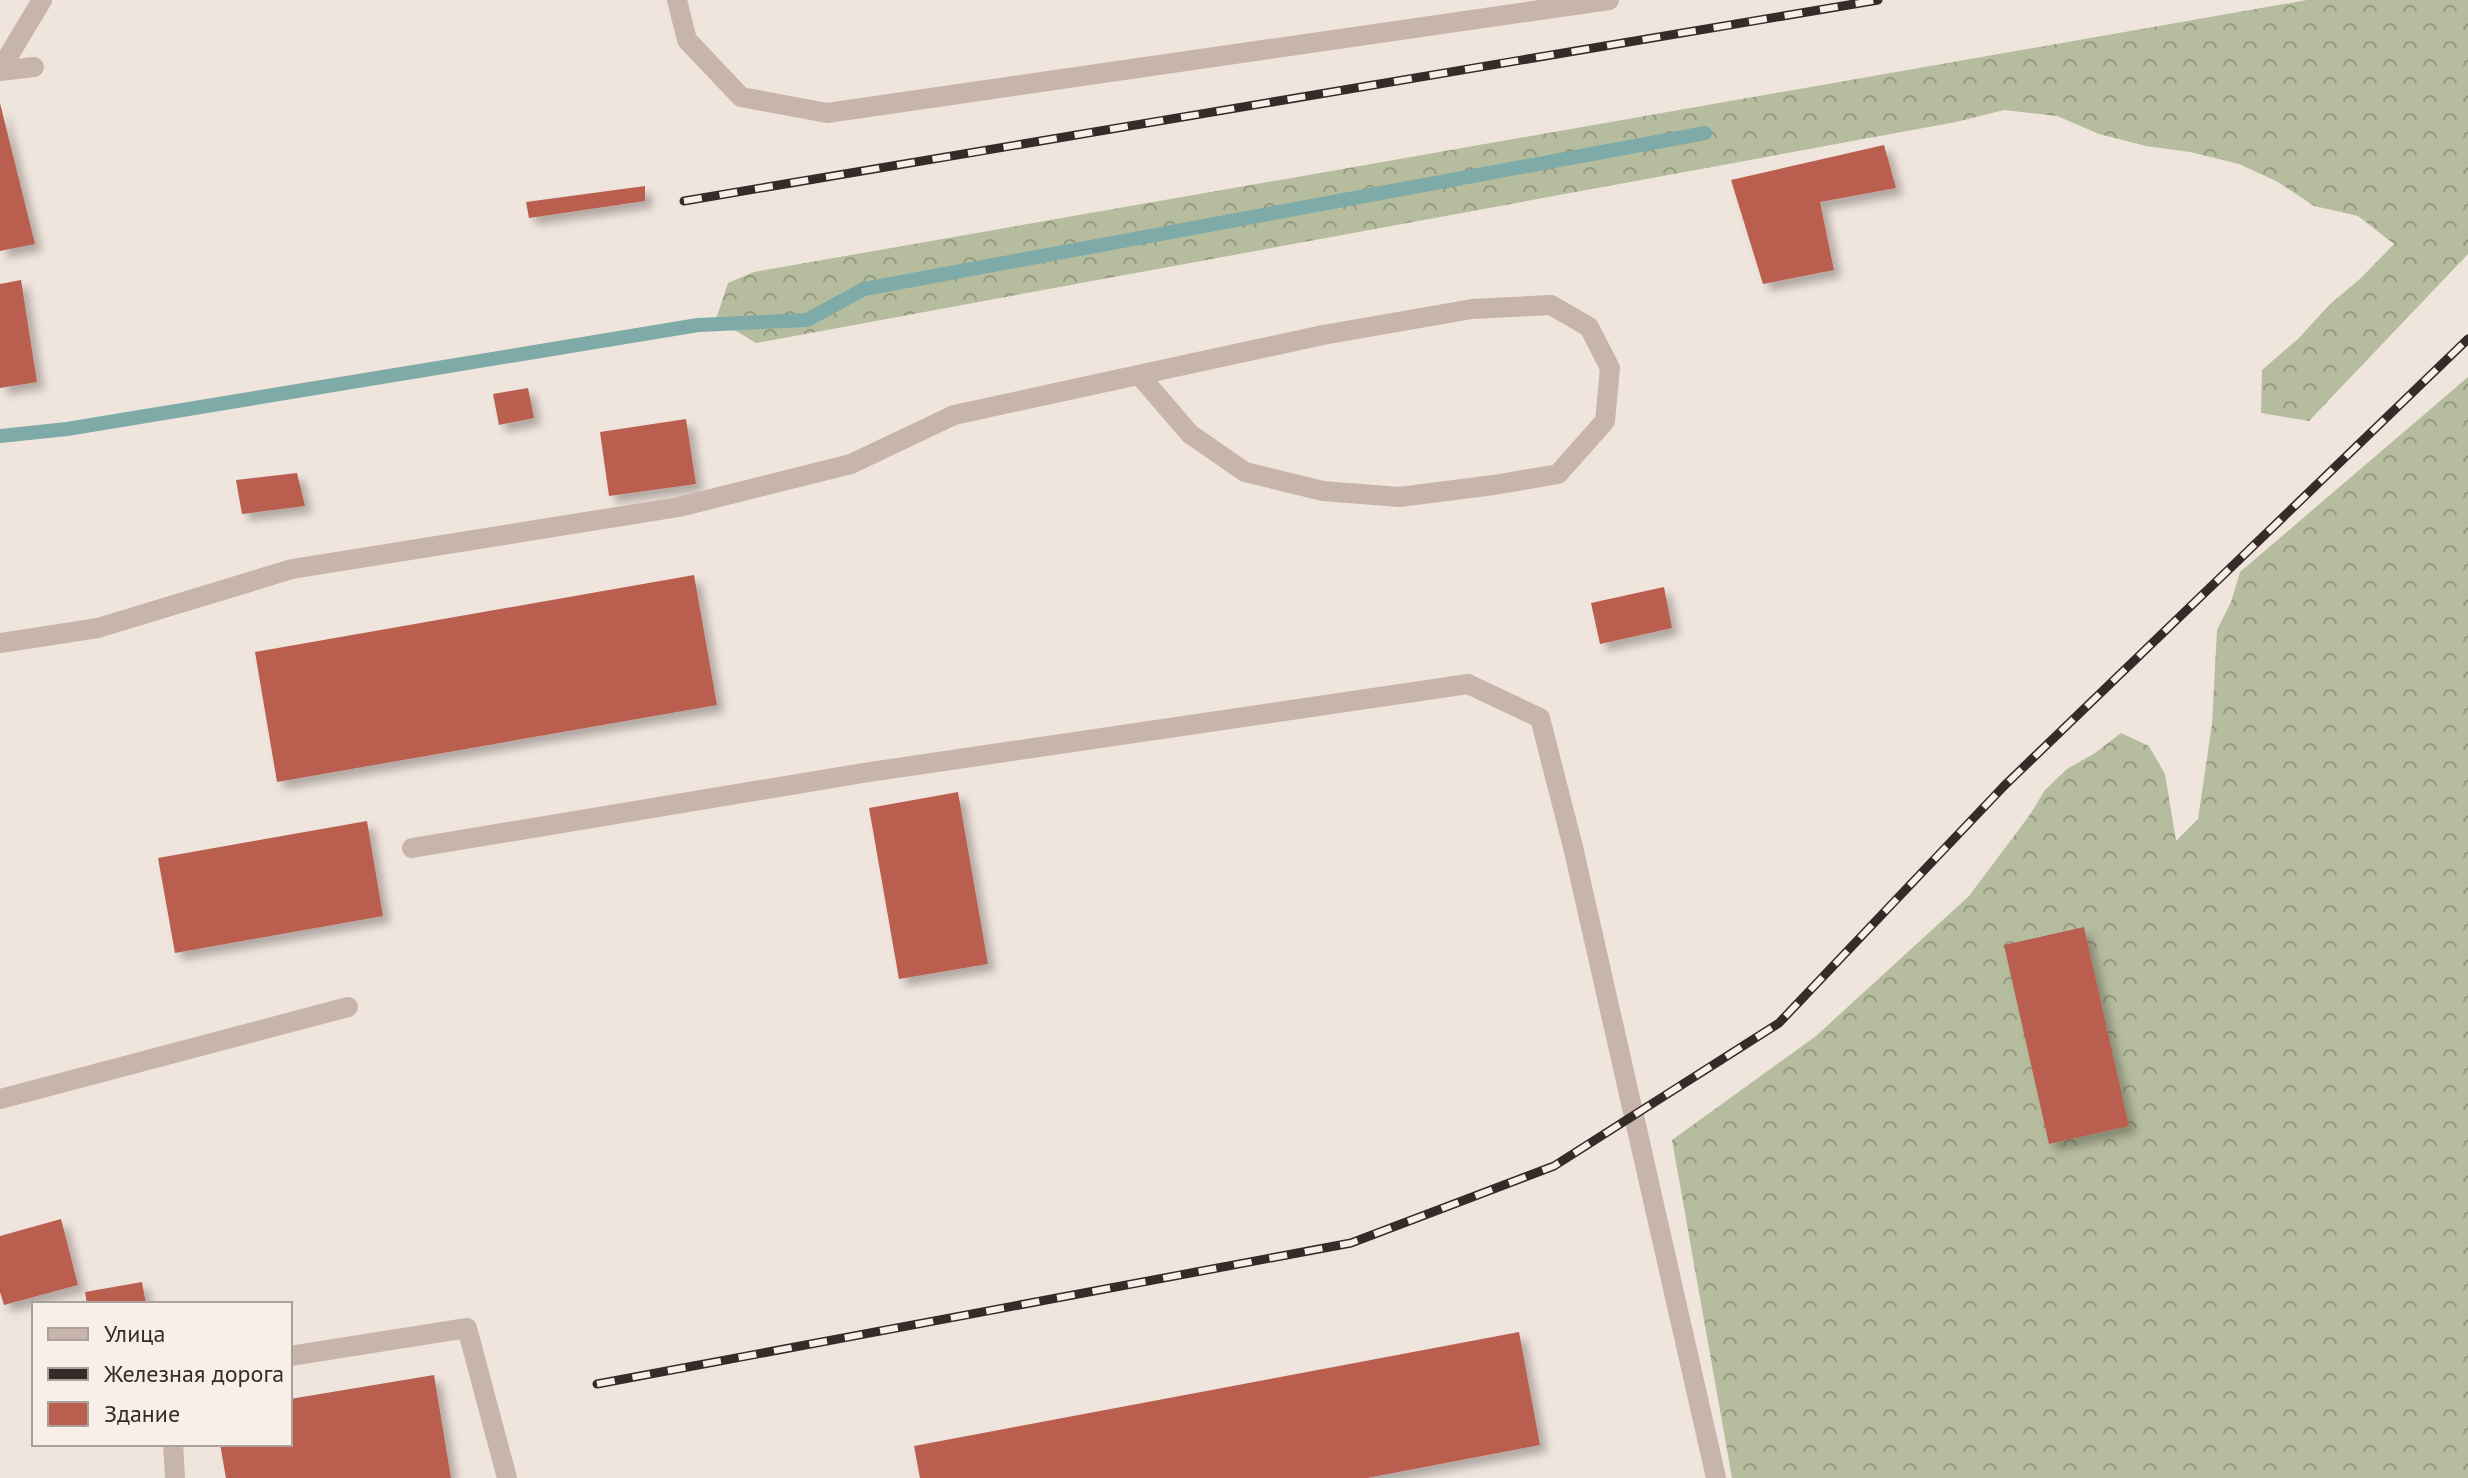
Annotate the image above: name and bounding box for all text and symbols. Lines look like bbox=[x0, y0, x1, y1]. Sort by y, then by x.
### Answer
legend bbox=[32, 1302, 292, 1446]
text: Улица bbox=[104, 1318, 165, 1349]
text: Железная дорога bbox=[103, 1358, 284, 1389]
text: Здание bbox=[104, 1398, 180, 1429]

